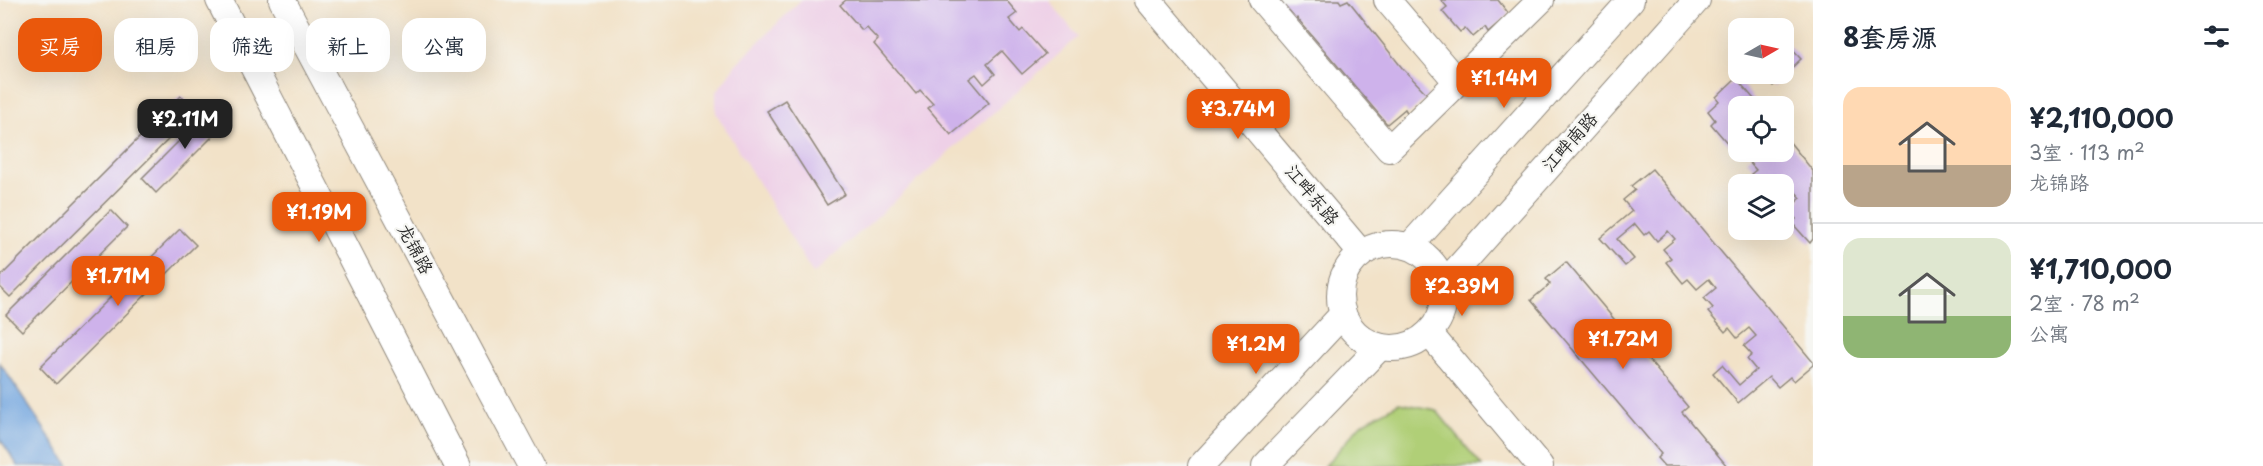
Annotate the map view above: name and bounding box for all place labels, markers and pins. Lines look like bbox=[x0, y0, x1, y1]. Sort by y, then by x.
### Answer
pin: ¥1.14M bbox=[1455, 58, 1553, 109]
pin: ¥3.74M bbox=[1189, 89, 1287, 140]
pin: ¥2.11M bbox=[136, 99, 234, 150]
pin: ¥1.19M bbox=[270, 192, 368, 243]
pin: ¥1.71M bbox=[69, 256, 167, 307]
pin: ¥2.39M bbox=[1413, 266, 1511, 317]
pin: ¥1.72M bbox=[1574, 319, 1672, 370]
pin: ¥1.2M bbox=[1214, 324, 1298, 375]

